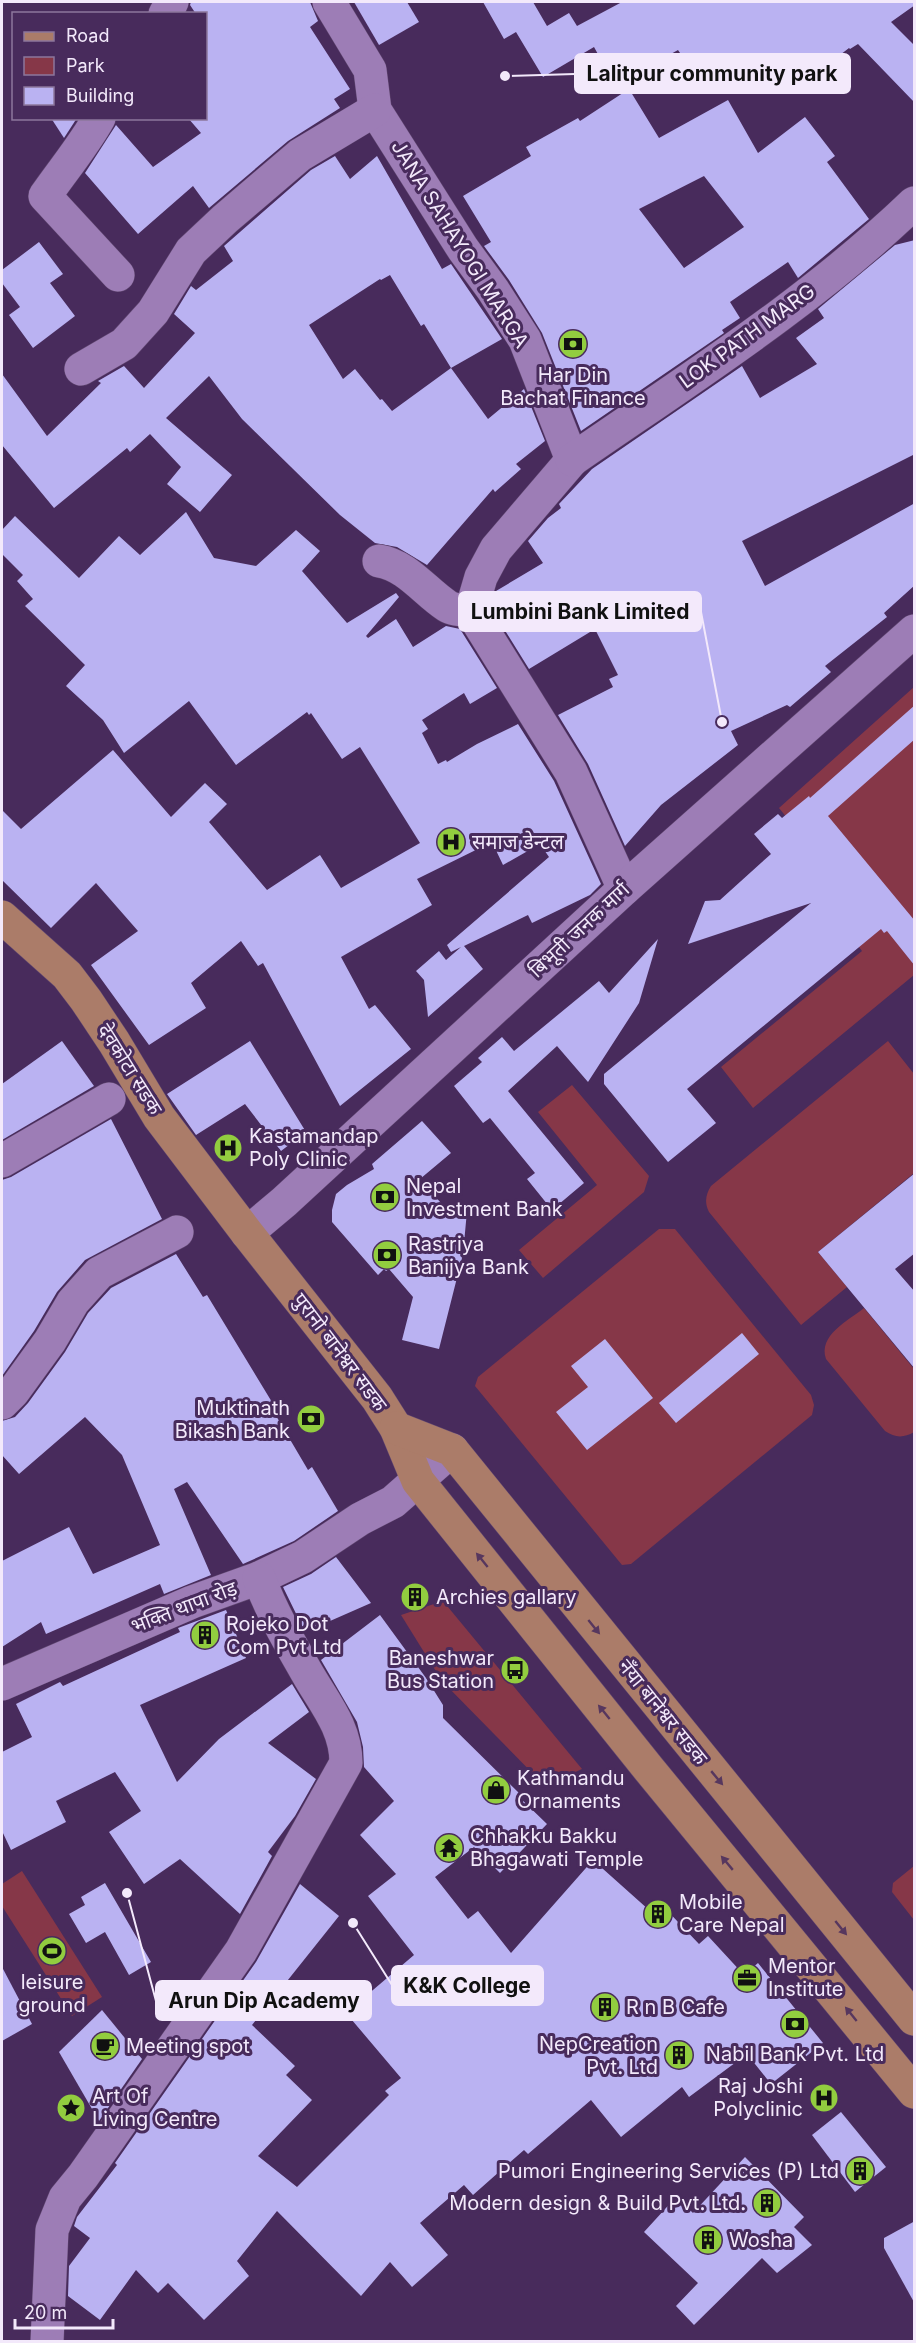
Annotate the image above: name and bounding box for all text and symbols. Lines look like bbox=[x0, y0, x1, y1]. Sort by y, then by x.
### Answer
legend bbox=[12, 12, 207, 120]
text: Road bbox=[66, 25, 109, 46]
callout: Lalitpur community park bbox=[575, 54, 850, 93]
text: Park bbox=[66, 55, 105, 76]
text: Lalitpur community park bbox=[587, 61, 838, 86]
text: Building bbox=[66, 85, 134, 106]
street label: JANA SAHAYOGI MARGA bbox=[386, 136, 534, 352]
street label: LOK PATH MARG bbox=[675, 279, 819, 393]
bank icon: Har Din Bachat Finance bbox=[557, 328, 589, 360]
place label: Har Din Bachat Finance bbox=[500, 363, 646, 410]
callout: Lumbini Bank Limited bbox=[459, 592, 701, 631]
text: Lumbini Bank Limited bbox=[471, 599, 689, 624]
hospital icon: समाज डेन्टल bbox=[435, 826, 467, 858]
place label: समाज डेन्टल bbox=[472, 830, 564, 854]
street label: बिभूती जनक मार्ग bbox=[524, 877, 635, 983]
street label: देवकोटा सडक bbox=[93, 1019, 168, 1119]
place label: Kastamandap Poly Clinic bbox=[249, 1124, 378, 1171]
hospital icon: Kastamandap Poly Clinic bbox=[212, 1132, 244, 1164]
place label: Nepal Investment Bank bbox=[406, 1174, 563, 1221]
bank icon: Nepal Investment Bank bbox=[369, 1181, 401, 1213]
place label: Rastriya Banijya Bank bbox=[408, 1232, 529, 1279]
bank icon: Rastriya Banijya Bank bbox=[371, 1239, 403, 1271]
street label: पुरानो बानेश्वर सडक bbox=[287, 1288, 393, 1417]
place label: Muktinath Bikash Bank bbox=[175, 1396, 290, 1443]
bank icon: Muktinath Bikash Bank bbox=[295, 1403, 327, 1435]
one-way arrow bbox=[475, 1552, 488, 1568]
street label: भक्ति थापा रोड़ bbox=[128, 1576, 240, 1638]
building icon: Archies gallary bbox=[399, 1581, 431, 1613]
place label: Archies gallary bbox=[436, 1585, 576, 1609]
place label: Rojeko Dot Com Pvt Ltd bbox=[226, 1612, 342, 1659]
building icon: Rojeko Dot Com Pvt Ltd bbox=[189, 1619, 221, 1651]
one-way arrow bbox=[588, 1619, 600, 1634]
place label: Baneshwar Bus Station bbox=[387, 1646, 494, 1693]
bus stop icon: Baneshwar Bus Station bbox=[499, 1654, 531, 1686]
street label: नँया बानेश्वर सडक bbox=[613, 1655, 713, 1770]
one-way arrow bbox=[598, 1705, 610, 1720]
place label: Kathmandu Ornaments bbox=[517, 1766, 625, 1813]
one-way arrow bbox=[711, 1770, 724, 1786]
shop icon: Kathmandu Ornaments bbox=[480, 1774, 512, 1806]
place label: Chhakku Bakku Bhagawati Temple bbox=[470, 1824, 644, 1871]
temple icon: Chhakku Bakku Bhagawati Temple bbox=[433, 1832, 465, 1864]
one-way arrow bbox=[721, 1856, 734, 1871]
place label: Mobile Care Nepal bbox=[679, 1890, 785, 1937]
building icon: Mobile Care Nepal bbox=[642, 1898, 674, 1930]
one-way arrow bbox=[835, 1921, 847, 1936]
sports icon: leisure ground bbox=[36, 1935, 68, 1967]
place label: Mentor Institute bbox=[768, 1954, 844, 2001]
office icon: Mentor Institute bbox=[731, 1962, 763, 1994]
callout: K&K College bbox=[392, 1966, 543, 2005]
place label: leisure ground bbox=[18, 1970, 86, 2017]
text: K&K College bbox=[403, 1973, 531, 1998]
callout: Arun Dip Academy bbox=[156, 1981, 371, 2020]
text: Arun Dip Academy bbox=[168, 1988, 360, 2013]
building icon: R n B Cafe bbox=[589, 1991, 621, 2023]
place label: R n B Cafe bbox=[626, 1995, 725, 2019]
one-way arrow bbox=[845, 2007, 858, 2022]
bank icon: Nabil Bank Pvt. Ltd bbox=[779, 2008, 811, 2040]
cafe icon: Meeting spot bbox=[89, 2030, 121, 2062]
place label: NepCreation Pvt. Ltd bbox=[539, 2032, 658, 2079]
place label: Meeting spot bbox=[126, 2034, 250, 2058]
building icon: NepCreation Pvt. Ltd bbox=[663, 2039, 695, 2071]
place label: Nabil Bank Pvt. Ltd bbox=[706, 2042, 884, 2066]
place label: Raj Joshi Polyclinic bbox=[713, 2074, 803, 2121]
hospital icon: Raj Joshi Polyclinic bbox=[808, 2082, 840, 2114]
place label: Art Of Living Centre bbox=[92, 2084, 217, 2131]
place icon: Art Of Living Centre bbox=[55, 2092, 87, 2124]
building icon: Pumori Engineering Services (P) Ltd bbox=[844, 2155, 876, 2187]
place label: Pumori Engineering Services (P) Ltd bbox=[498, 2159, 839, 2183]
building icon: Modern design & Build Pvt. Ltd. bbox=[751, 2187, 783, 2219]
place label: Modern design & Build Pvt. Ltd. bbox=[449, 2191, 746, 2215]
building icon: Wosha bbox=[692, 2224, 724, 2256]
place label: Wosha bbox=[729, 2228, 793, 2252]
scale bar bbox=[15, 2292, 112, 2330]
text: 20 m bbox=[24, 2302, 67, 2323]

